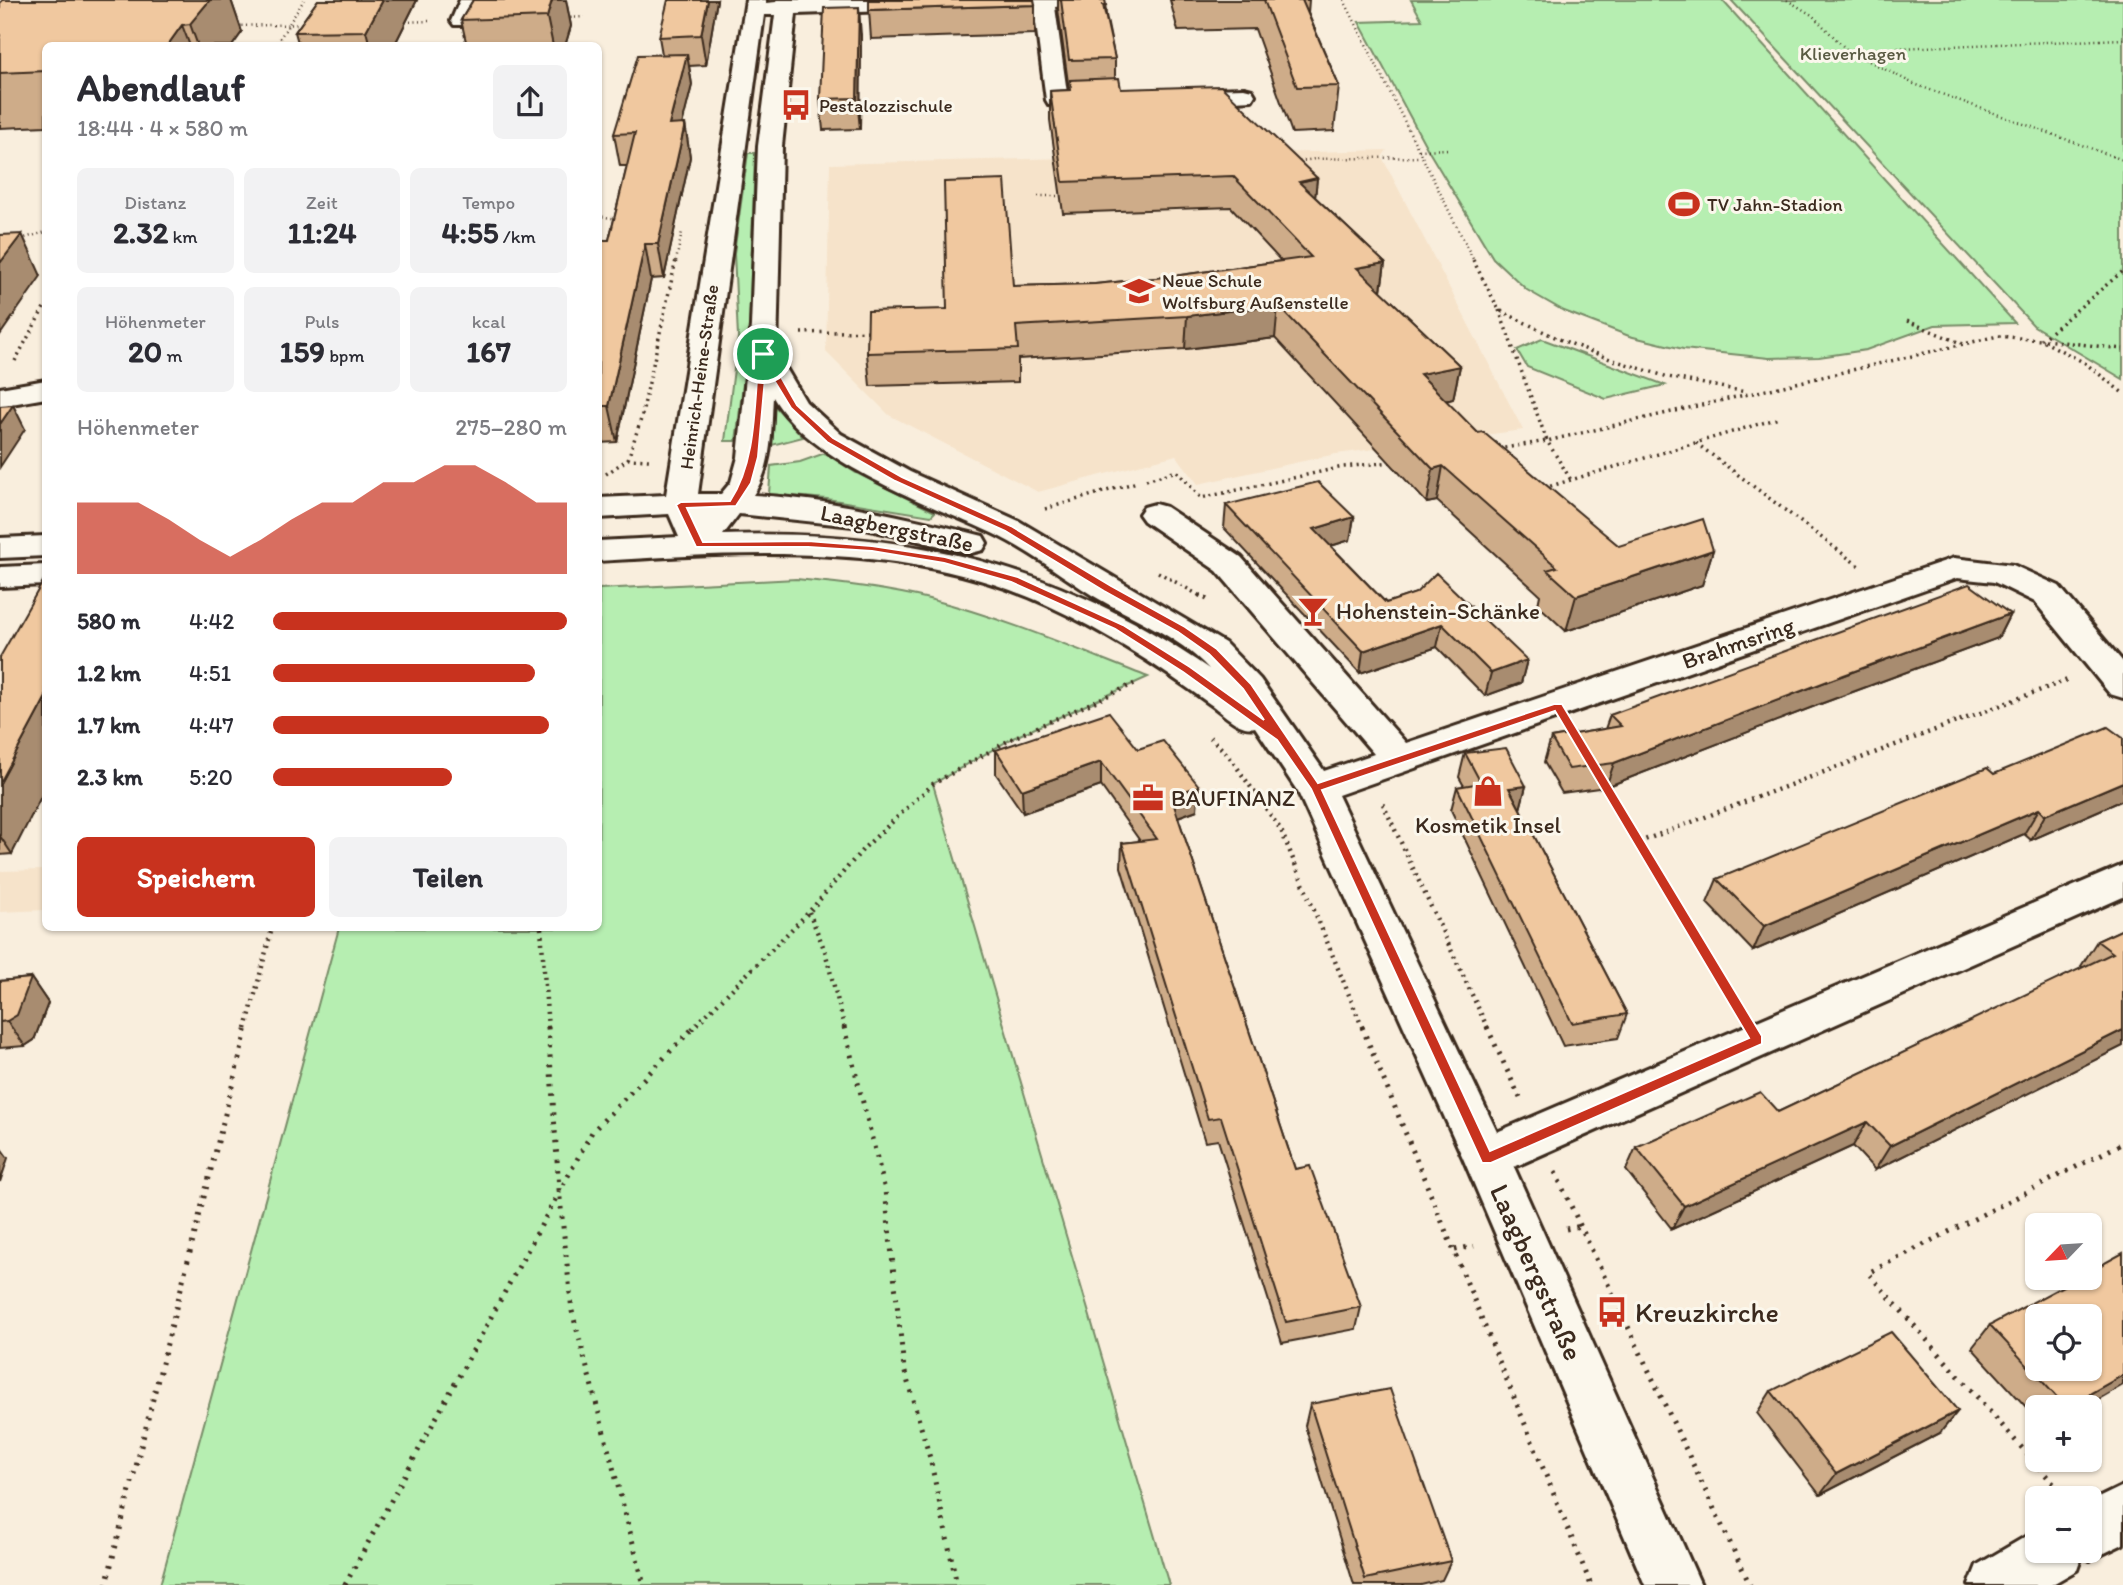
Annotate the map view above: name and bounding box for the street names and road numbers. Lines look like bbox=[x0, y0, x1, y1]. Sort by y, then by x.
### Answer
street label: Heinrich-Heine-Straße bbox=[675, 283, 723, 471]
street label: Laagbergstraße bbox=[818, 498, 976, 558]
street label: Brahmsring bbox=[1678, 611, 1798, 675]
street label: Laagbergstraße bbox=[1483, 1178, 1591, 1366]

